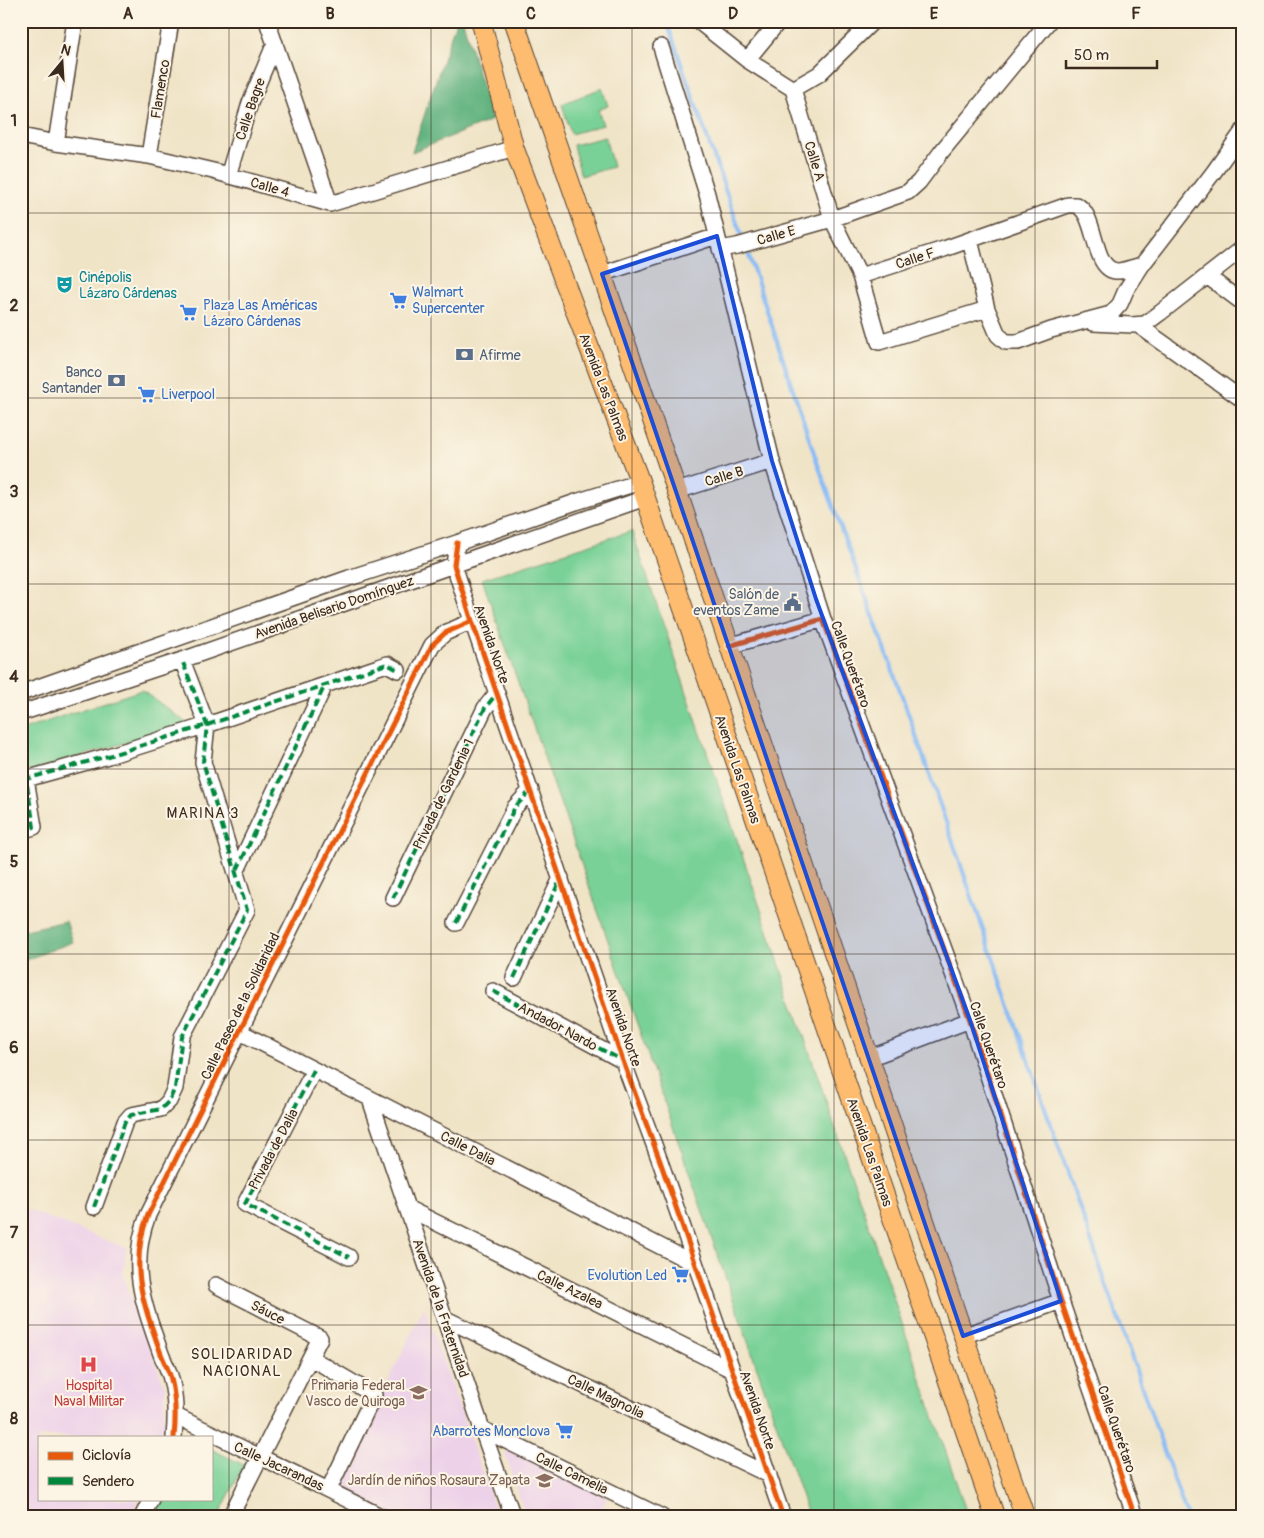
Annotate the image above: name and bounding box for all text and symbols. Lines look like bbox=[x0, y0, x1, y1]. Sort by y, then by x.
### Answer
text: A bbox=[123, 4, 134, 24]
text: B bbox=[325, 4, 335, 24]
text: C bbox=[526, 4, 536, 24]
text: D bbox=[728, 4, 738, 24]
text: E bbox=[930, 4, 939, 24]
text: F bbox=[1131, 4, 1141, 24]
north arrow bbox=[38, 38, 88, 88]
scale bar bbox=[1066, 38, 1158, 70]
text: N bbox=[59, 41, 73, 60]
text: 50 m bbox=[1074, 46, 1109, 65]
street label: Flamenco bbox=[147, 58, 174, 120]
street label: Calle Bagre bbox=[232, 76, 269, 143]
text: 1 bbox=[11, 111, 17, 131]
street label: Calle A bbox=[800, 139, 829, 183]
street label: Calle 4 bbox=[248, 174, 291, 201]
street label: Calle E bbox=[755, 222, 797, 249]
street label: Calle F bbox=[893, 244, 937, 273]
place label: Cinépolis Lázaro Cárdenas bbox=[79, 269, 177, 302]
theatre icon: Cinépolis Lázaro Cárdenas bbox=[55, 275, 75, 295]
place label: Walmart Supercenter bbox=[412, 284, 485, 317]
supermarket icon: Walmart Supercenter bbox=[388, 290, 408, 310]
text: 2 bbox=[10, 296, 19, 316]
place label: Plaza Las Américas Lázaro Cárdenas bbox=[203, 297, 318, 330]
supermarket icon: Plaza Las Américas Lázaro Cárdenas bbox=[179, 303, 199, 323]
street label: Avenida Las Palmas bbox=[575, 331, 632, 444]
bank icon: Afirme bbox=[455, 345, 475, 365]
place label: Afirme bbox=[479, 347, 521, 364]
place label: Banco Santander bbox=[41, 364, 102, 397]
bank icon: Banco Santander bbox=[106, 370, 126, 390]
supermarket icon: Liverpool bbox=[137, 384, 157, 404]
place label: Liverpool bbox=[161, 386, 215, 403]
street label: Calle B bbox=[703, 463, 746, 490]
text: 3 bbox=[10, 482, 19, 502]
street label: Avenida Belisario Domínguez bbox=[252, 572, 416, 643]
place label: Salón de eventos Zame bbox=[694, 586, 779, 619]
public building icon: Salón de eventos Zame bbox=[783, 592, 803, 612]
street label: Avenida Norte bbox=[470, 602, 513, 686]
street label: Calle Querétaro bbox=[827, 618, 874, 710]
text: 4 bbox=[9, 667, 19, 687]
street label: Avenida Las Palmas bbox=[711, 713, 764, 826]
street label: Privada de Gardenia 1 bbox=[409, 736, 478, 852]
district label: MARINA 3 bbox=[167, 804, 239, 823]
text: 5 bbox=[10, 852, 19, 872]
street label: Calle Paseo de la Solidaridad bbox=[197, 930, 284, 1083]
street label: Avenida Norte bbox=[602, 985, 645, 1069]
street label: Andador Nardo bbox=[515, 998, 601, 1055]
street label: Calle Querétaro bbox=[966, 999, 1012, 1091]
text: 6 bbox=[9, 1038, 19, 1058]
street label: Avenida Las Palmas bbox=[843, 1096, 896, 1209]
street label: Privada de Dalia bbox=[245, 1106, 302, 1193]
street label: Calle Dalia bbox=[437, 1127, 498, 1169]
text: 7 bbox=[10, 1223, 19, 1243]
street label: Avenida de la Fraternidad bbox=[409, 1237, 472, 1380]
supermarket icon: Evolution Led bbox=[671, 1265, 691, 1285]
street label: Calle Azalea bbox=[534, 1266, 606, 1313]
place label: Evolution Led bbox=[587, 1267, 667, 1284]
street label: Sáuce bbox=[248, 1297, 288, 1328]
district label: SOLIDARIDAD NACIONAL bbox=[191, 1345, 293, 1381]
hospital icon: Hospital Naval Militar bbox=[79, 1355, 99, 1375]
street label: Avenida Norte bbox=[736, 1368, 779, 1452]
street label: Calle Magnolia bbox=[565, 1371, 647, 1422]
place label: Hospital Naval Militar bbox=[54, 1377, 124, 1410]
place label: Primaria Federal Vasco de Quiroga bbox=[305, 1377, 405, 1410]
school or university icon: Primaria Federal Vasco de Quiroga bbox=[409, 1383, 429, 1403]
street label: Calle Querétaro bbox=[1094, 1383, 1140, 1475]
text: 8 bbox=[10, 1409, 18, 1429]
supermarket icon: Abarrotes Monclova bbox=[554, 1421, 574, 1441]
place label: Abarrotes Monclova bbox=[432, 1423, 550, 1440]
legend bbox=[38, 1436, 212, 1500]
street label: Calle Jacarandas bbox=[231, 1438, 327, 1495]
text: Ciclovía bbox=[82, 1446, 131, 1465]
street label: Calle Camelia bbox=[533, 1449, 611, 1498]
school or university icon: Jardín de niños Rosaura Zapata bbox=[534, 1470, 554, 1490]
text: Sendero bbox=[82, 1472, 134, 1491]
place label: Jardín de niños Rosaura Zapata bbox=[347, 1472, 530, 1489]

